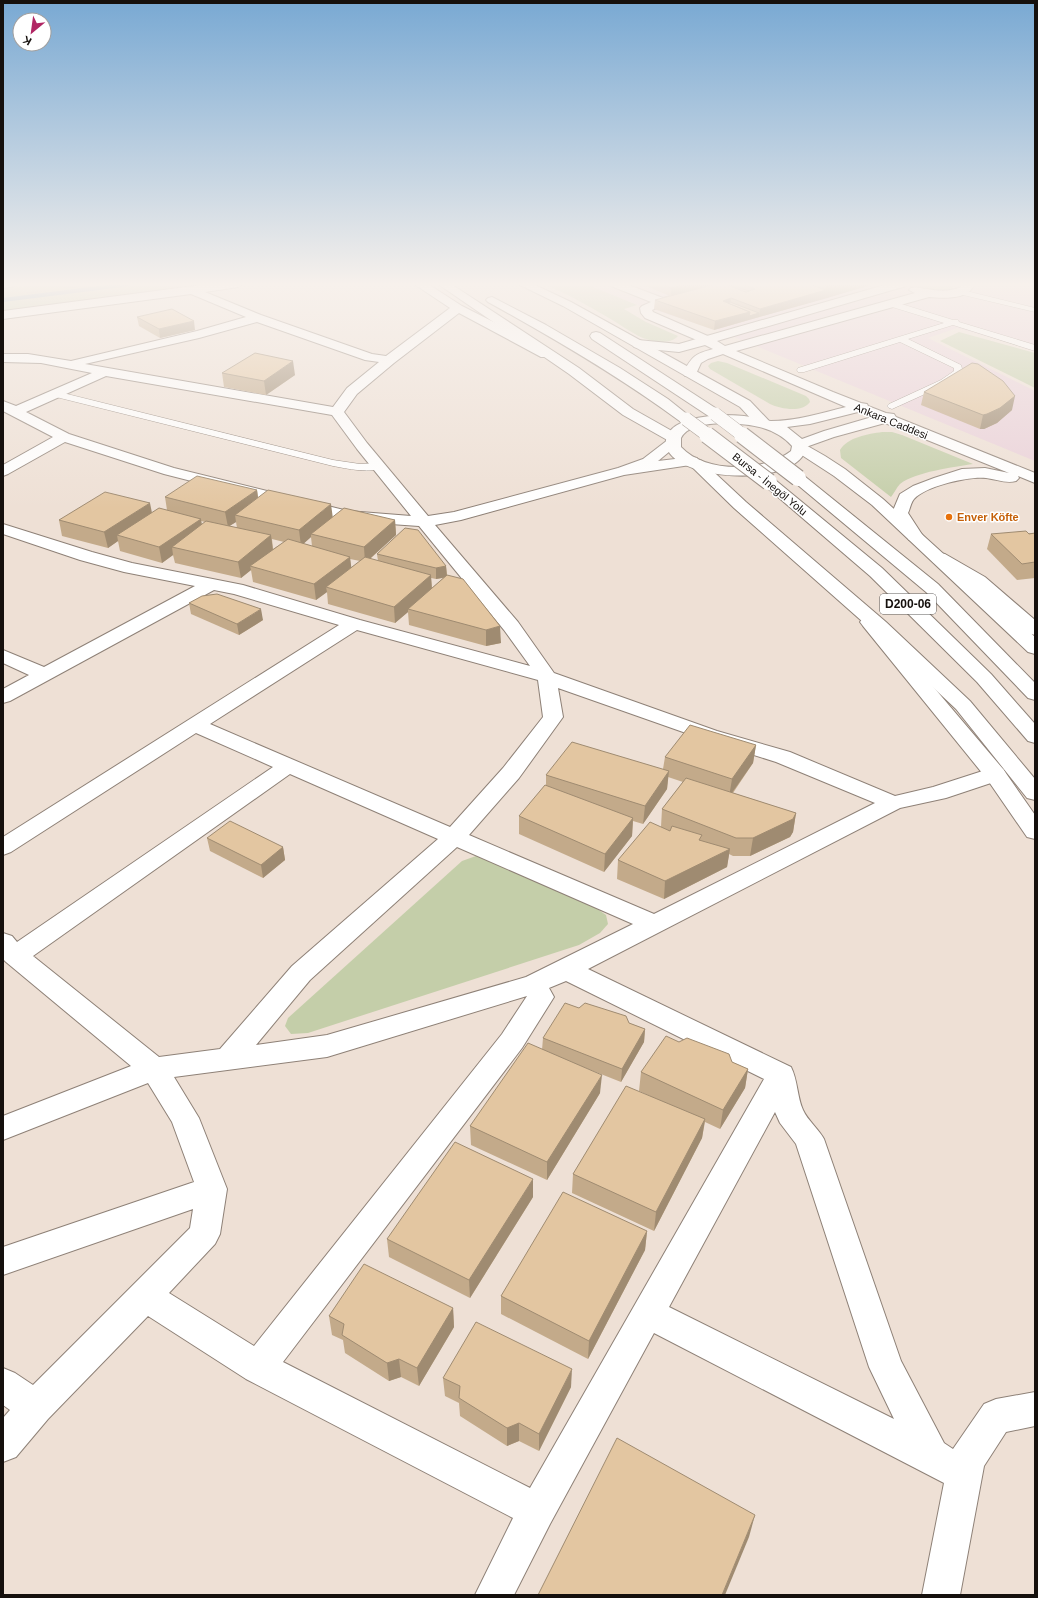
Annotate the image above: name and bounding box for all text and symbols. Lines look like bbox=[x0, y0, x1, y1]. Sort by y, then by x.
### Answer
north arrow bbox=[12, 12, 52, 52]
text: K bbox=[21, 34, 34, 48]
street label: Ankara Caddesi bbox=[852, 401, 930, 441]
street label: Bursa - İnegöl Yolu bbox=[730, 450, 810, 518]
place label: Enver Köfte bbox=[957, 511, 1019, 523]
marker: Enver Köfte bbox=[944, 512, 954, 522]
road number: D200-06 bbox=[880, 594, 936, 614]

